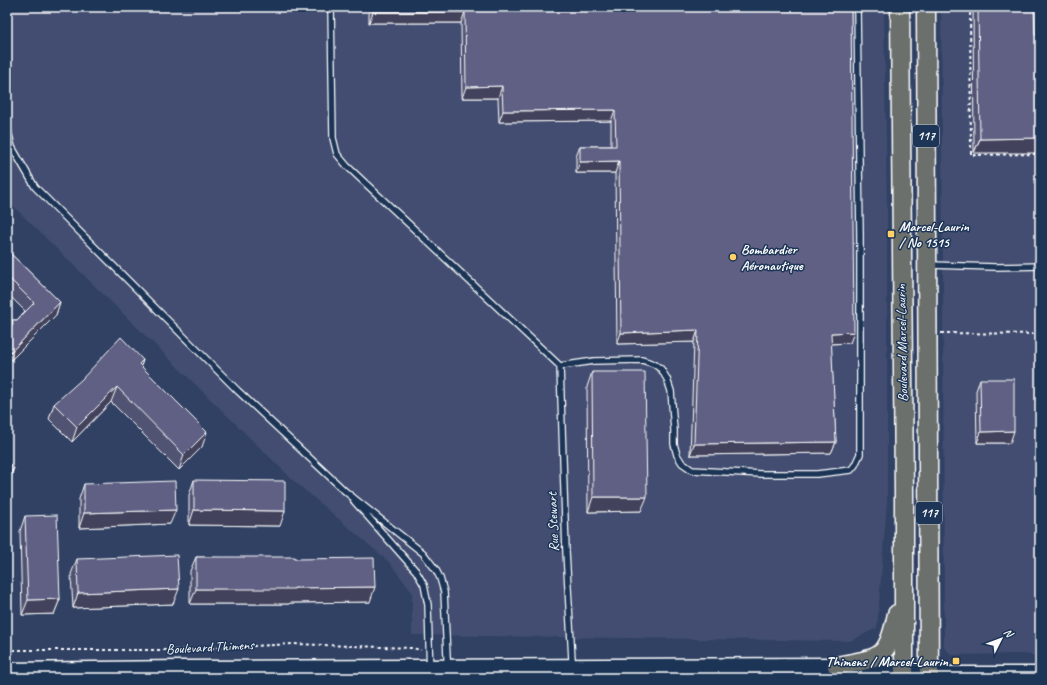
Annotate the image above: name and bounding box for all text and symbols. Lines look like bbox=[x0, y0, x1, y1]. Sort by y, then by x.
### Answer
road number: 117 bbox=[913, 125, 939, 147]
place label: Marcel-Laurin / No 1515 bbox=[899, 218, 969, 251]
marker: Marcel-Laurin / No 1515 bbox=[886, 229, 896, 239]
place label: Bombardier Aéronautique bbox=[741, 241, 804, 274]
marker: Bombardier Aéronautique bbox=[728, 252, 738, 262]
street label: Boulevard Marcel-Laurin bbox=[892, 283, 912, 402]
street label: Rue Stewart bbox=[543, 491, 563, 552]
road number: 117 bbox=[916, 502, 942, 524]
north arrow bbox=[981, 619, 1021, 659]
text: N bbox=[1001, 625, 1017, 641]
street label: Boulevard Thimens bbox=[166, 636, 256, 658]
place label: Thimens / Marcel-Laurin bbox=[826, 653, 949, 670]
marker: Thimens / Marcel-Laurin bbox=[951, 656, 961, 666]

